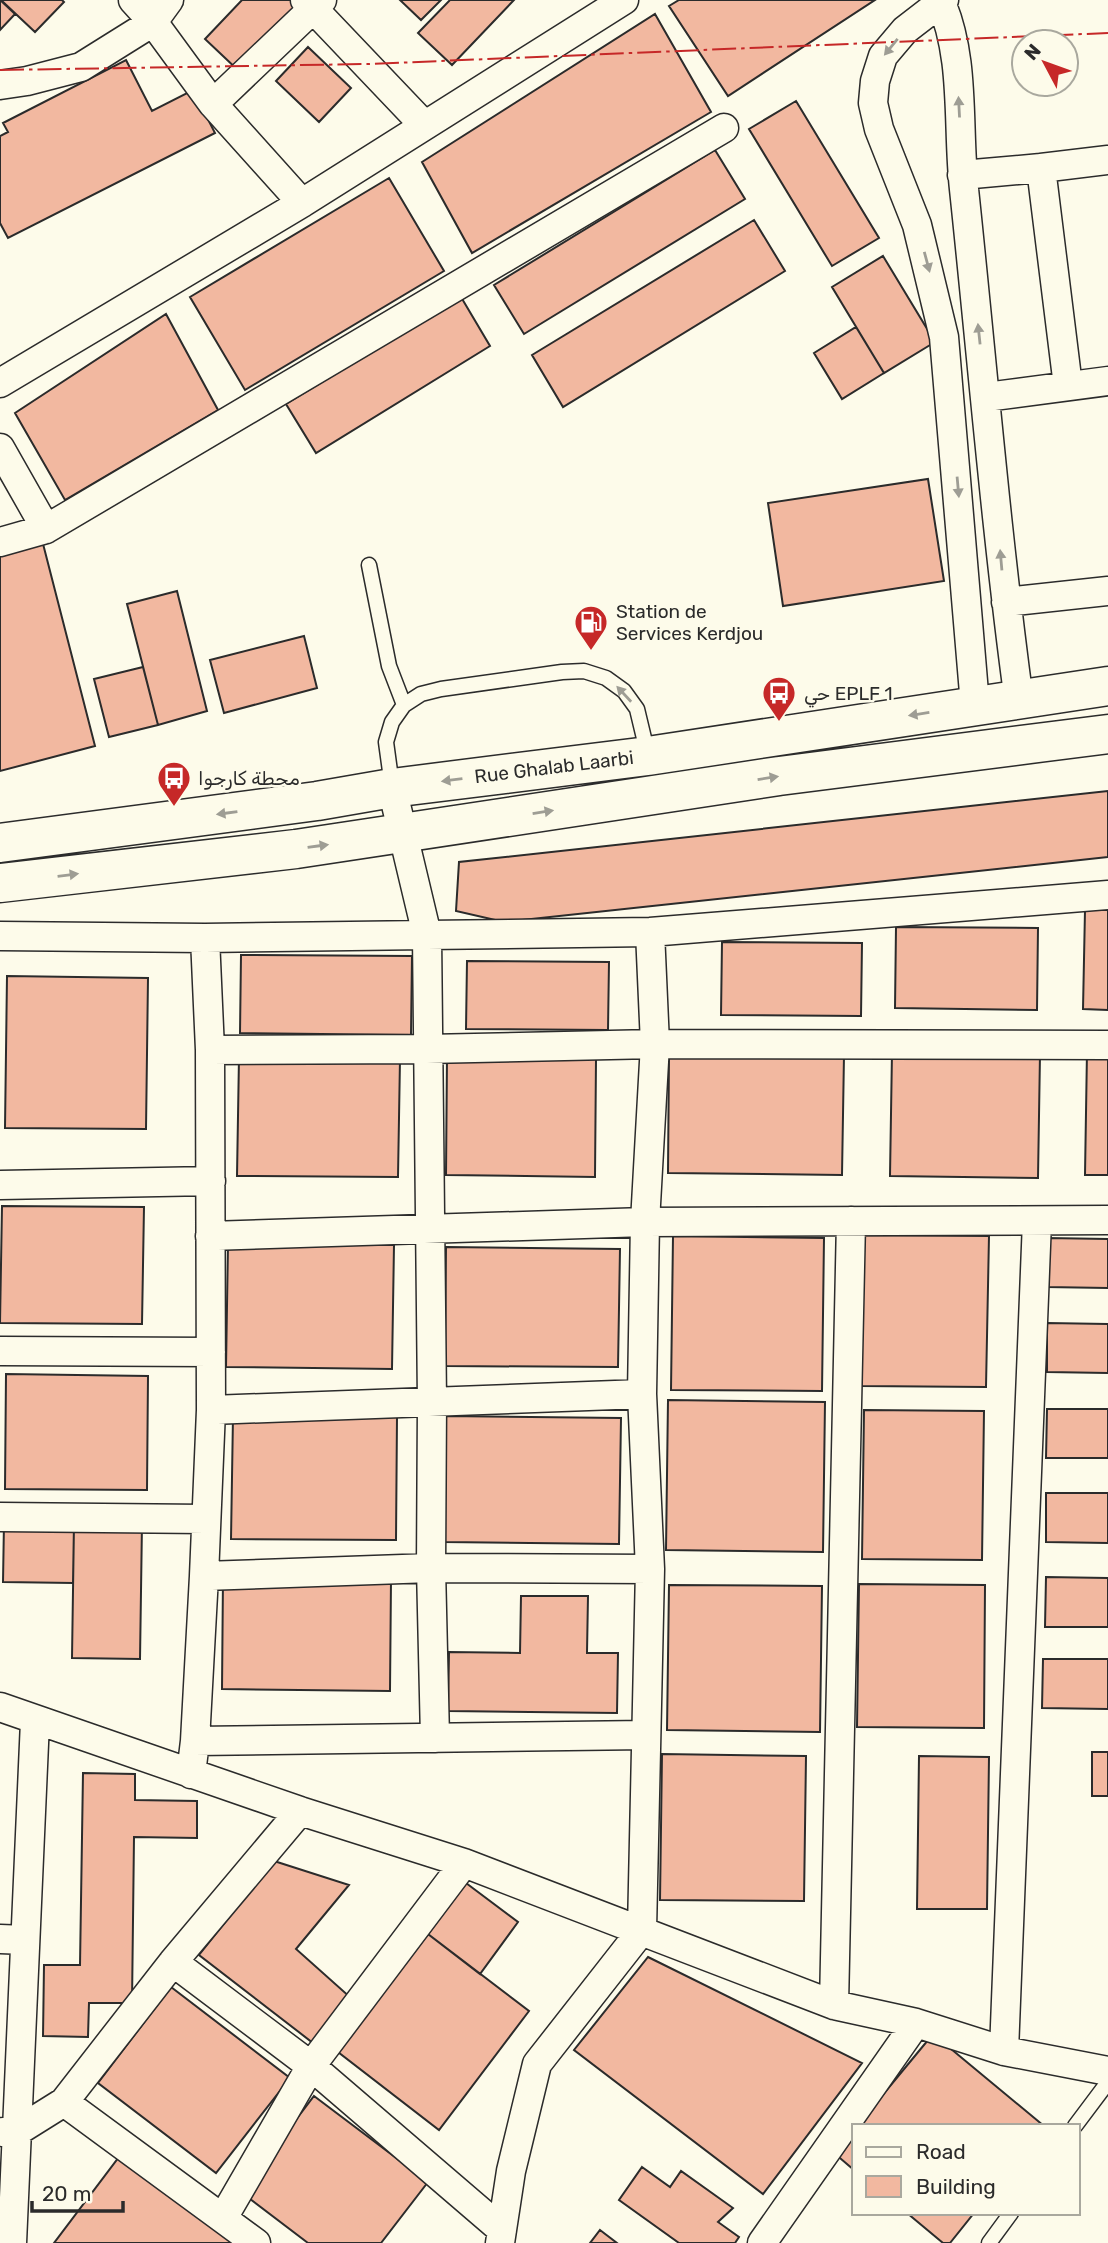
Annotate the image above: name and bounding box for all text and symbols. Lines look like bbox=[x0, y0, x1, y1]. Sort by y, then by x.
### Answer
north arrow bbox=[1010, 28, 1080, 98]
one-way arrow bbox=[883, 38, 898, 56]
text: N bbox=[1019, 39, 1046, 65]
one-way arrow bbox=[954, 96, 965, 118]
one-way arrow bbox=[922, 251, 933, 273]
one-way arrow bbox=[973, 322, 984, 344]
one-way arrow bbox=[953, 476, 964, 498]
one-way arrow bbox=[996, 549, 1007, 571]
place label: Station de Services Kerdjou bbox=[616, 600, 763, 645]
fuel station icon: Station de Services Kerdjou bbox=[572, 603, 610, 652]
bus stop icon: حي EPLF 1 bbox=[760, 674, 798, 723]
place label: حي EPLF 1 bbox=[804, 682, 893, 708]
one-way arrow bbox=[616, 685, 632, 703]
one-way arrow bbox=[908, 709, 930, 720]
street label: Rue Ghalab Laarbi bbox=[473, 746, 635, 788]
bus stop icon: محطة كارجوا bbox=[155, 759, 193, 808]
place label: محطة كارجوا bbox=[198, 767, 300, 790]
one-way arrow bbox=[757, 772, 779, 783]
one-way arrow bbox=[440, 775, 462, 786]
one-way arrow bbox=[532, 807, 554, 818]
one-way arrow bbox=[215, 808, 237, 819]
one-way arrow bbox=[307, 840, 329, 851]
one-way arrow bbox=[57, 870, 79, 881]
legend bbox=[852, 2124, 1080, 2215]
text: Road bbox=[916, 2139, 966, 2164]
scale bar bbox=[32, 2170, 122, 2214]
text: Building bbox=[916, 2174, 996, 2199]
text: 20 m bbox=[42, 2181, 91, 2206]

